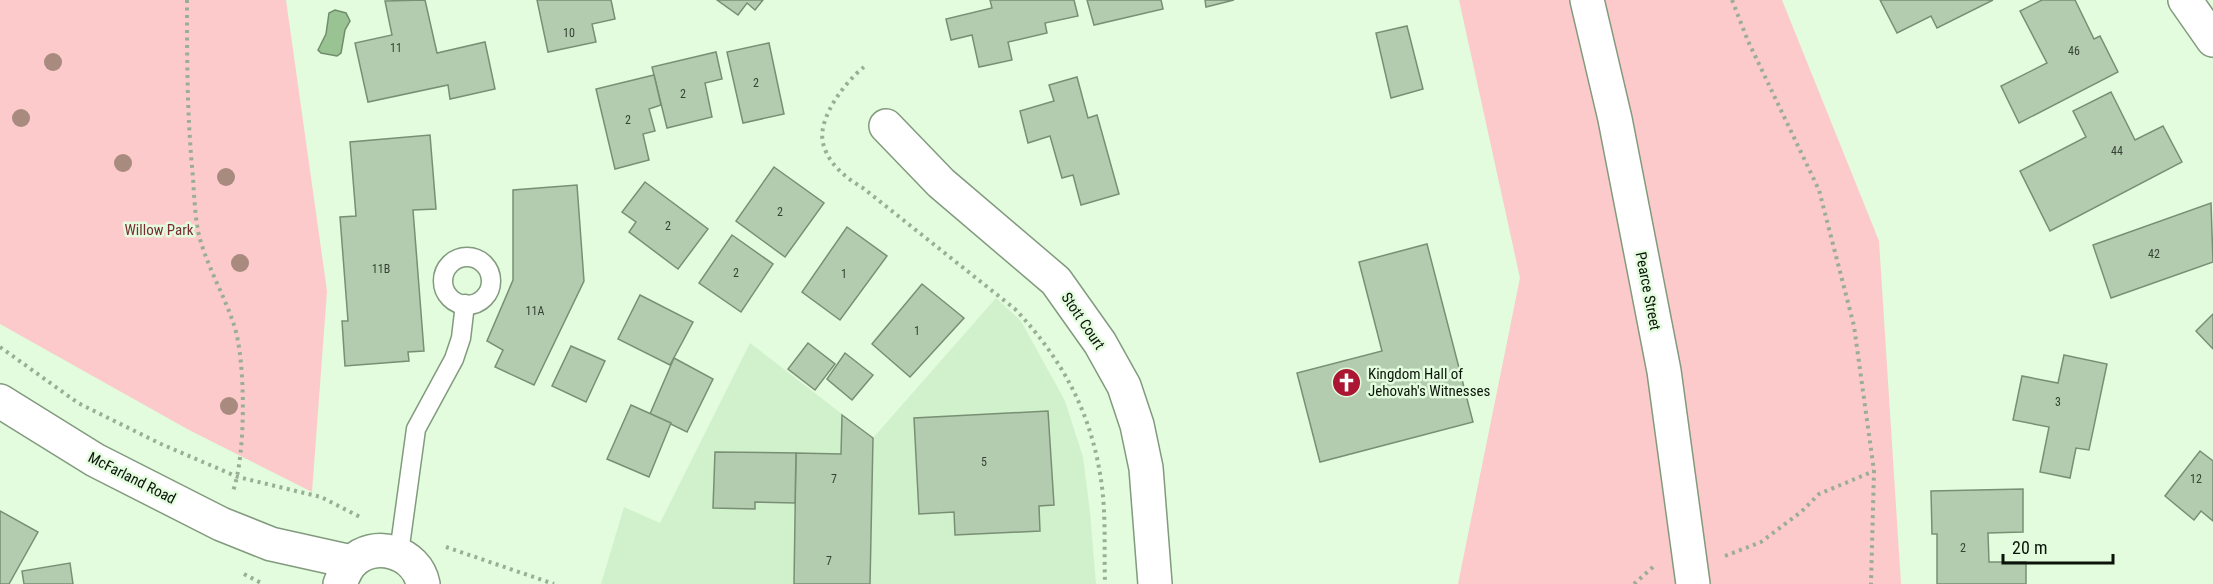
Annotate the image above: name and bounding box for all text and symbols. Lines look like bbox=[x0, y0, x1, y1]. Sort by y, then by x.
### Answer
house number: 10 bbox=[563, 26, 575, 40]
house number: 11 bbox=[390, 41, 402, 55]
house number: 46 bbox=[2068, 44, 2080, 58]
house number: 2 bbox=[753, 76, 759, 90]
house number: 2 bbox=[680, 87, 686, 101]
house number: 2 bbox=[625, 113, 631, 127]
house number: 44 bbox=[2111, 144, 2123, 158]
house number: 2 bbox=[777, 205, 783, 219]
house number: 2 bbox=[665, 219, 671, 233]
park label: Willow Park bbox=[124, 221, 194, 239]
house number: 42 bbox=[2148, 247, 2160, 261]
street label: Pearce Street bbox=[1632, 250, 1664, 332]
house number: 11B bbox=[372, 262, 390, 276]
house number: 2 bbox=[733, 266, 739, 280]
house number: 1 bbox=[841, 267, 847, 281]
street label: Stott Court bbox=[1057, 289, 1109, 353]
house number: 11A bbox=[526, 304, 544, 318]
house number: 1 bbox=[914, 324, 920, 338]
place label: Kingdom Hall of Jehovah's Witnesses bbox=[1368, 365, 1491, 400]
church icon: Kingdom Hall of Jehovah's Witnesses bbox=[1331, 367, 1363, 399]
house number: 3 bbox=[2055, 395, 2061, 409]
street label: McFarland Road bbox=[85, 448, 179, 508]
house number: 5 bbox=[981, 455, 987, 469]
house number: 7 bbox=[831, 472, 837, 486]
house number: 12 bbox=[2190, 472, 2202, 486]
scale bar bbox=[2003, 527, 2112, 565]
text: 20 m bbox=[2012, 537, 2047, 558]
house number: 2 bbox=[1960, 541, 1966, 555]
house number: 7 bbox=[826, 554, 832, 568]

